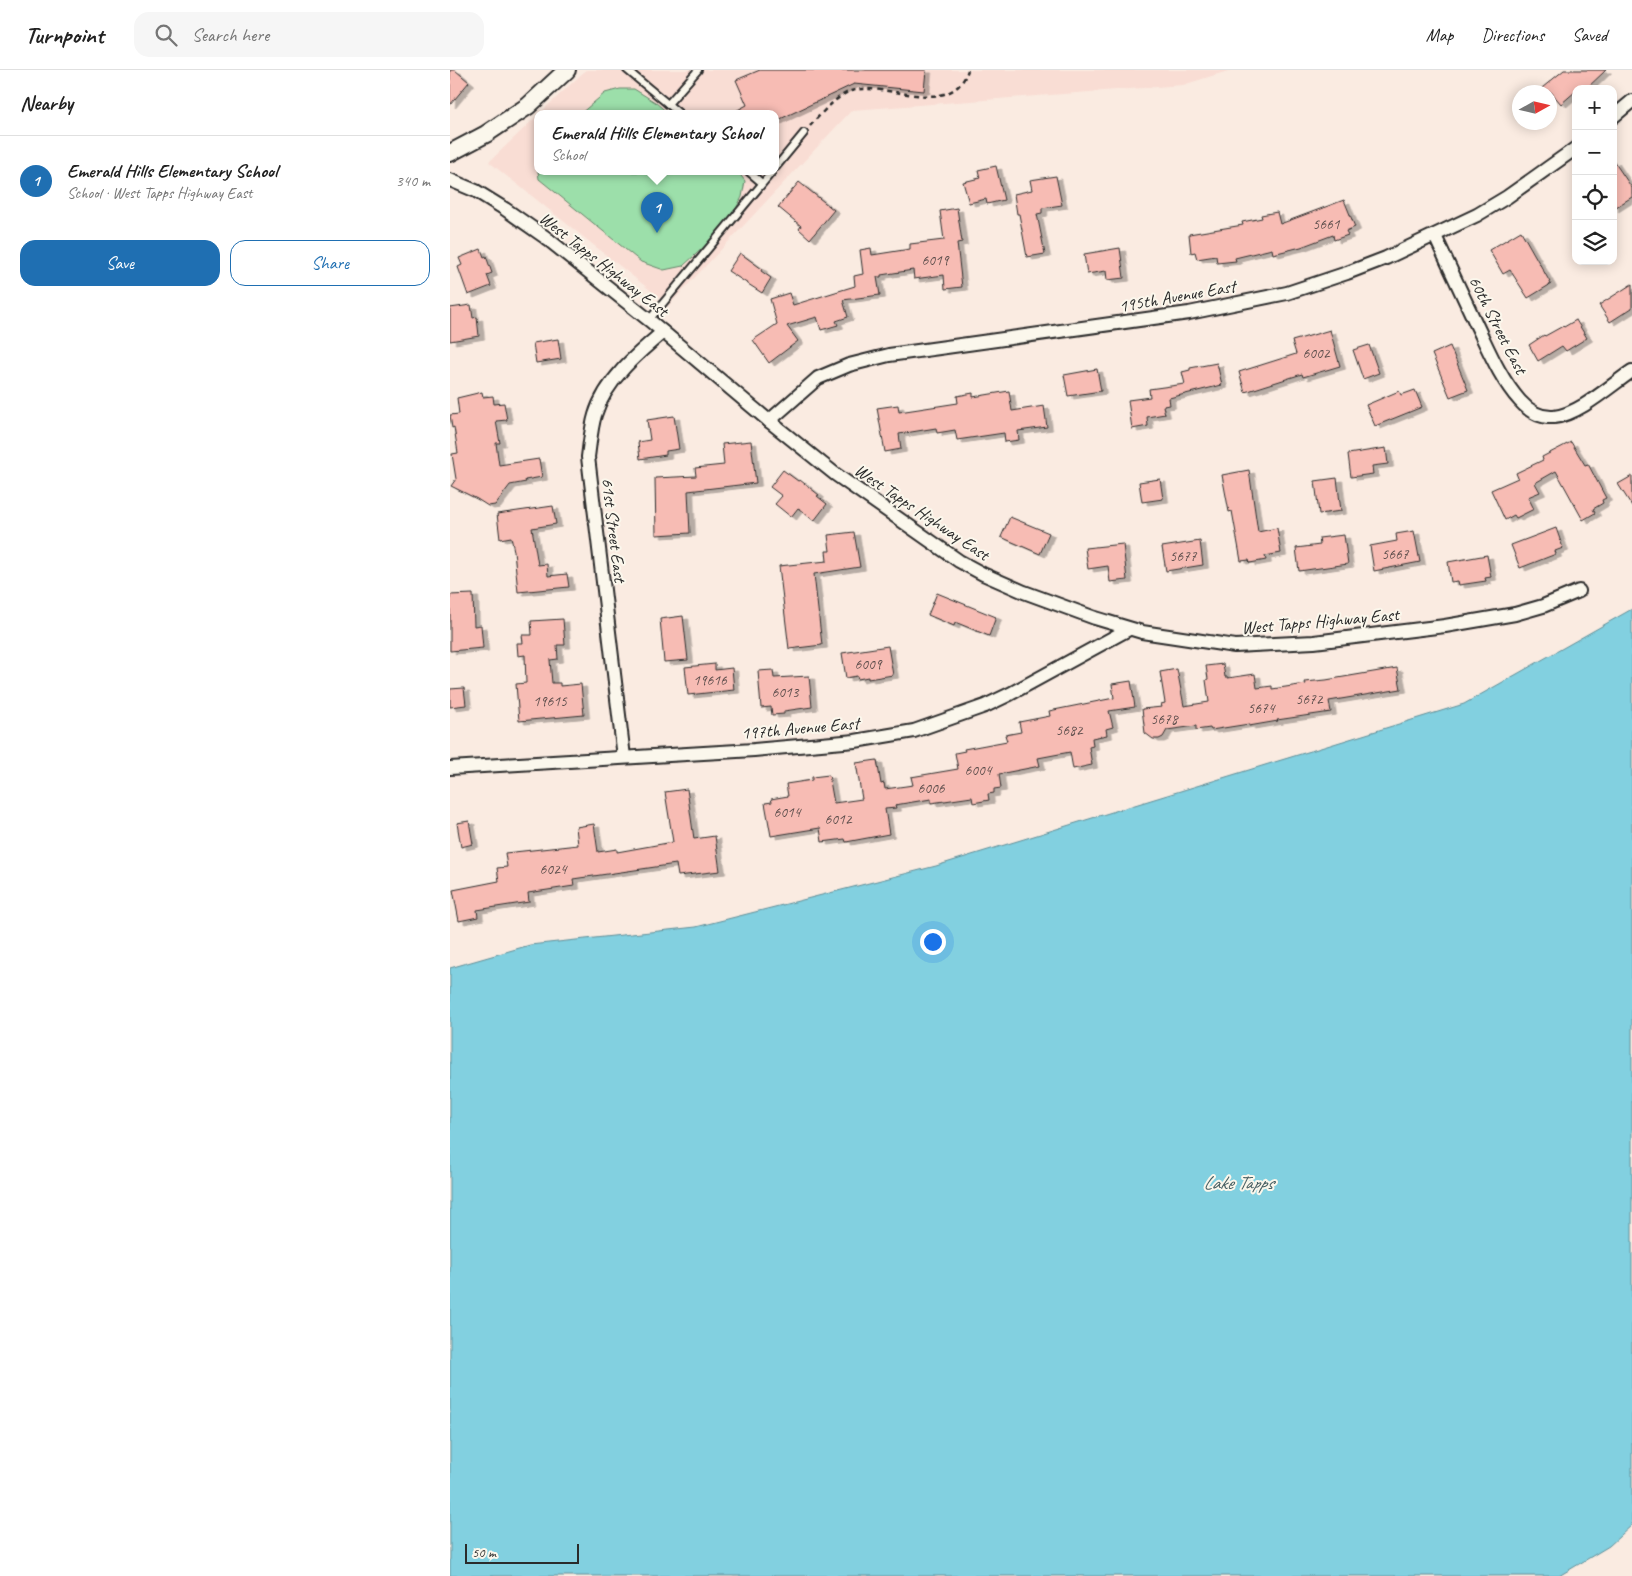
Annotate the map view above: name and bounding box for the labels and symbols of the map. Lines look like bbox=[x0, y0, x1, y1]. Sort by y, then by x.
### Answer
north arrow bbox=[1512, 85, 1557, 130]
pin: 1 bbox=[641, 192, 673, 233]
street label: West Tapps Highway East bbox=[535, 207, 675, 322]
house number: 5661 bbox=[1312, 215, 1341, 234]
house number: 6019 bbox=[921, 251, 950, 270]
street label: 60th Street East bbox=[1464, 272, 1533, 379]
street label: 195th Avenue East bbox=[1117, 274, 1240, 317]
house number: 6002 bbox=[1302, 344, 1331, 363]
street label: West Tapps Highway East bbox=[850, 459, 995, 566]
street label: 61st Street East bbox=[597, 477, 632, 585]
house number: 5667 bbox=[1381, 545, 1410, 564]
house number: 5677 bbox=[1169, 547, 1198, 566]
street label: West Tapps Highway East bbox=[1240, 603, 1402, 639]
house number: 6009 bbox=[854, 655, 883, 674]
house number: 19616 bbox=[693, 671, 728, 690]
house number: 6013 bbox=[771, 683, 800, 702]
house number: 5672 bbox=[1295, 690, 1324, 709]
house number: 19615 bbox=[533, 692, 568, 711]
house number: 5674 bbox=[1247, 699, 1276, 718]
house number: 5678 bbox=[1150, 710, 1179, 729]
street label: 197th Avenue East bbox=[740, 712, 863, 744]
house number: 5682 bbox=[1055, 721, 1084, 740]
house number: 6004 bbox=[964, 761, 993, 780]
house number: 6006 bbox=[917, 779, 946, 798]
house number: 6014 bbox=[773, 803, 802, 822]
house number: 6012 bbox=[824, 810, 853, 829]
house number: 6024 bbox=[539, 860, 568, 879]
your location bbox=[920, 929, 946, 955]
water label: Lake Tapps bbox=[1203, 1171, 1276, 1195]
scale bar bbox=[465, 1541, 579, 1564]

